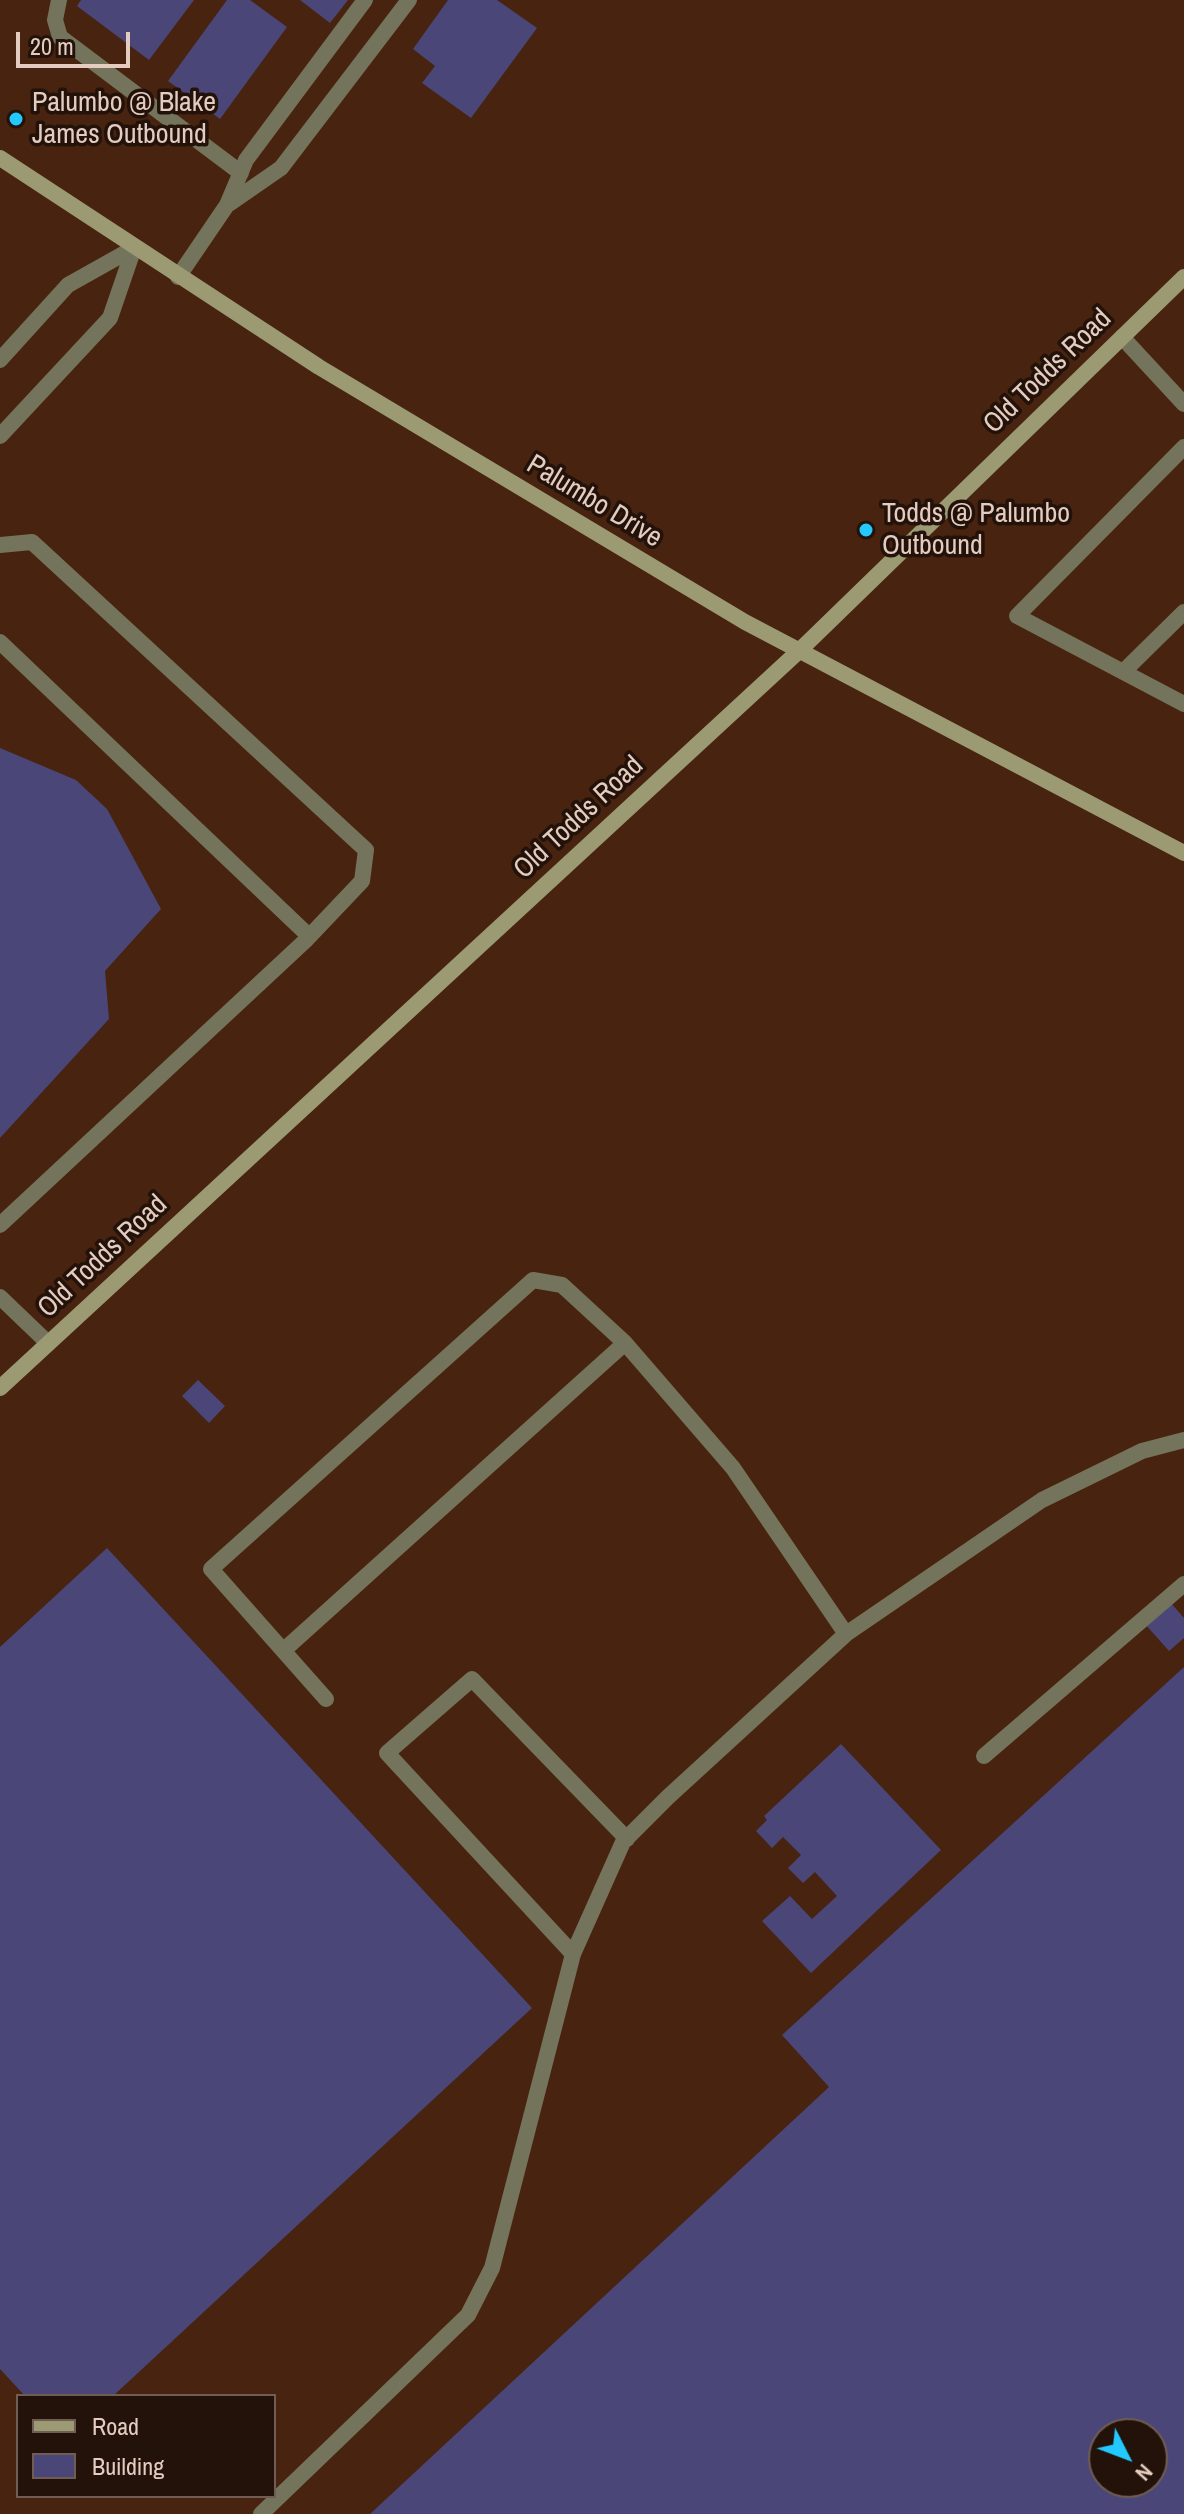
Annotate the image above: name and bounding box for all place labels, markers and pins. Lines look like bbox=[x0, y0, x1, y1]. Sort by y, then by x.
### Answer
place label: Palumbo @ Blake James Outbound bbox=[32, 86, 216, 152]
marker: Palumbo @ Blake James Outbound bbox=[7, 110, 25, 128]
place label: Todds @ Palumbo Outbound bbox=[882, 497, 1070, 563]
marker: Todds @ Palumbo Outbound bbox=[857, 521, 875, 539]

